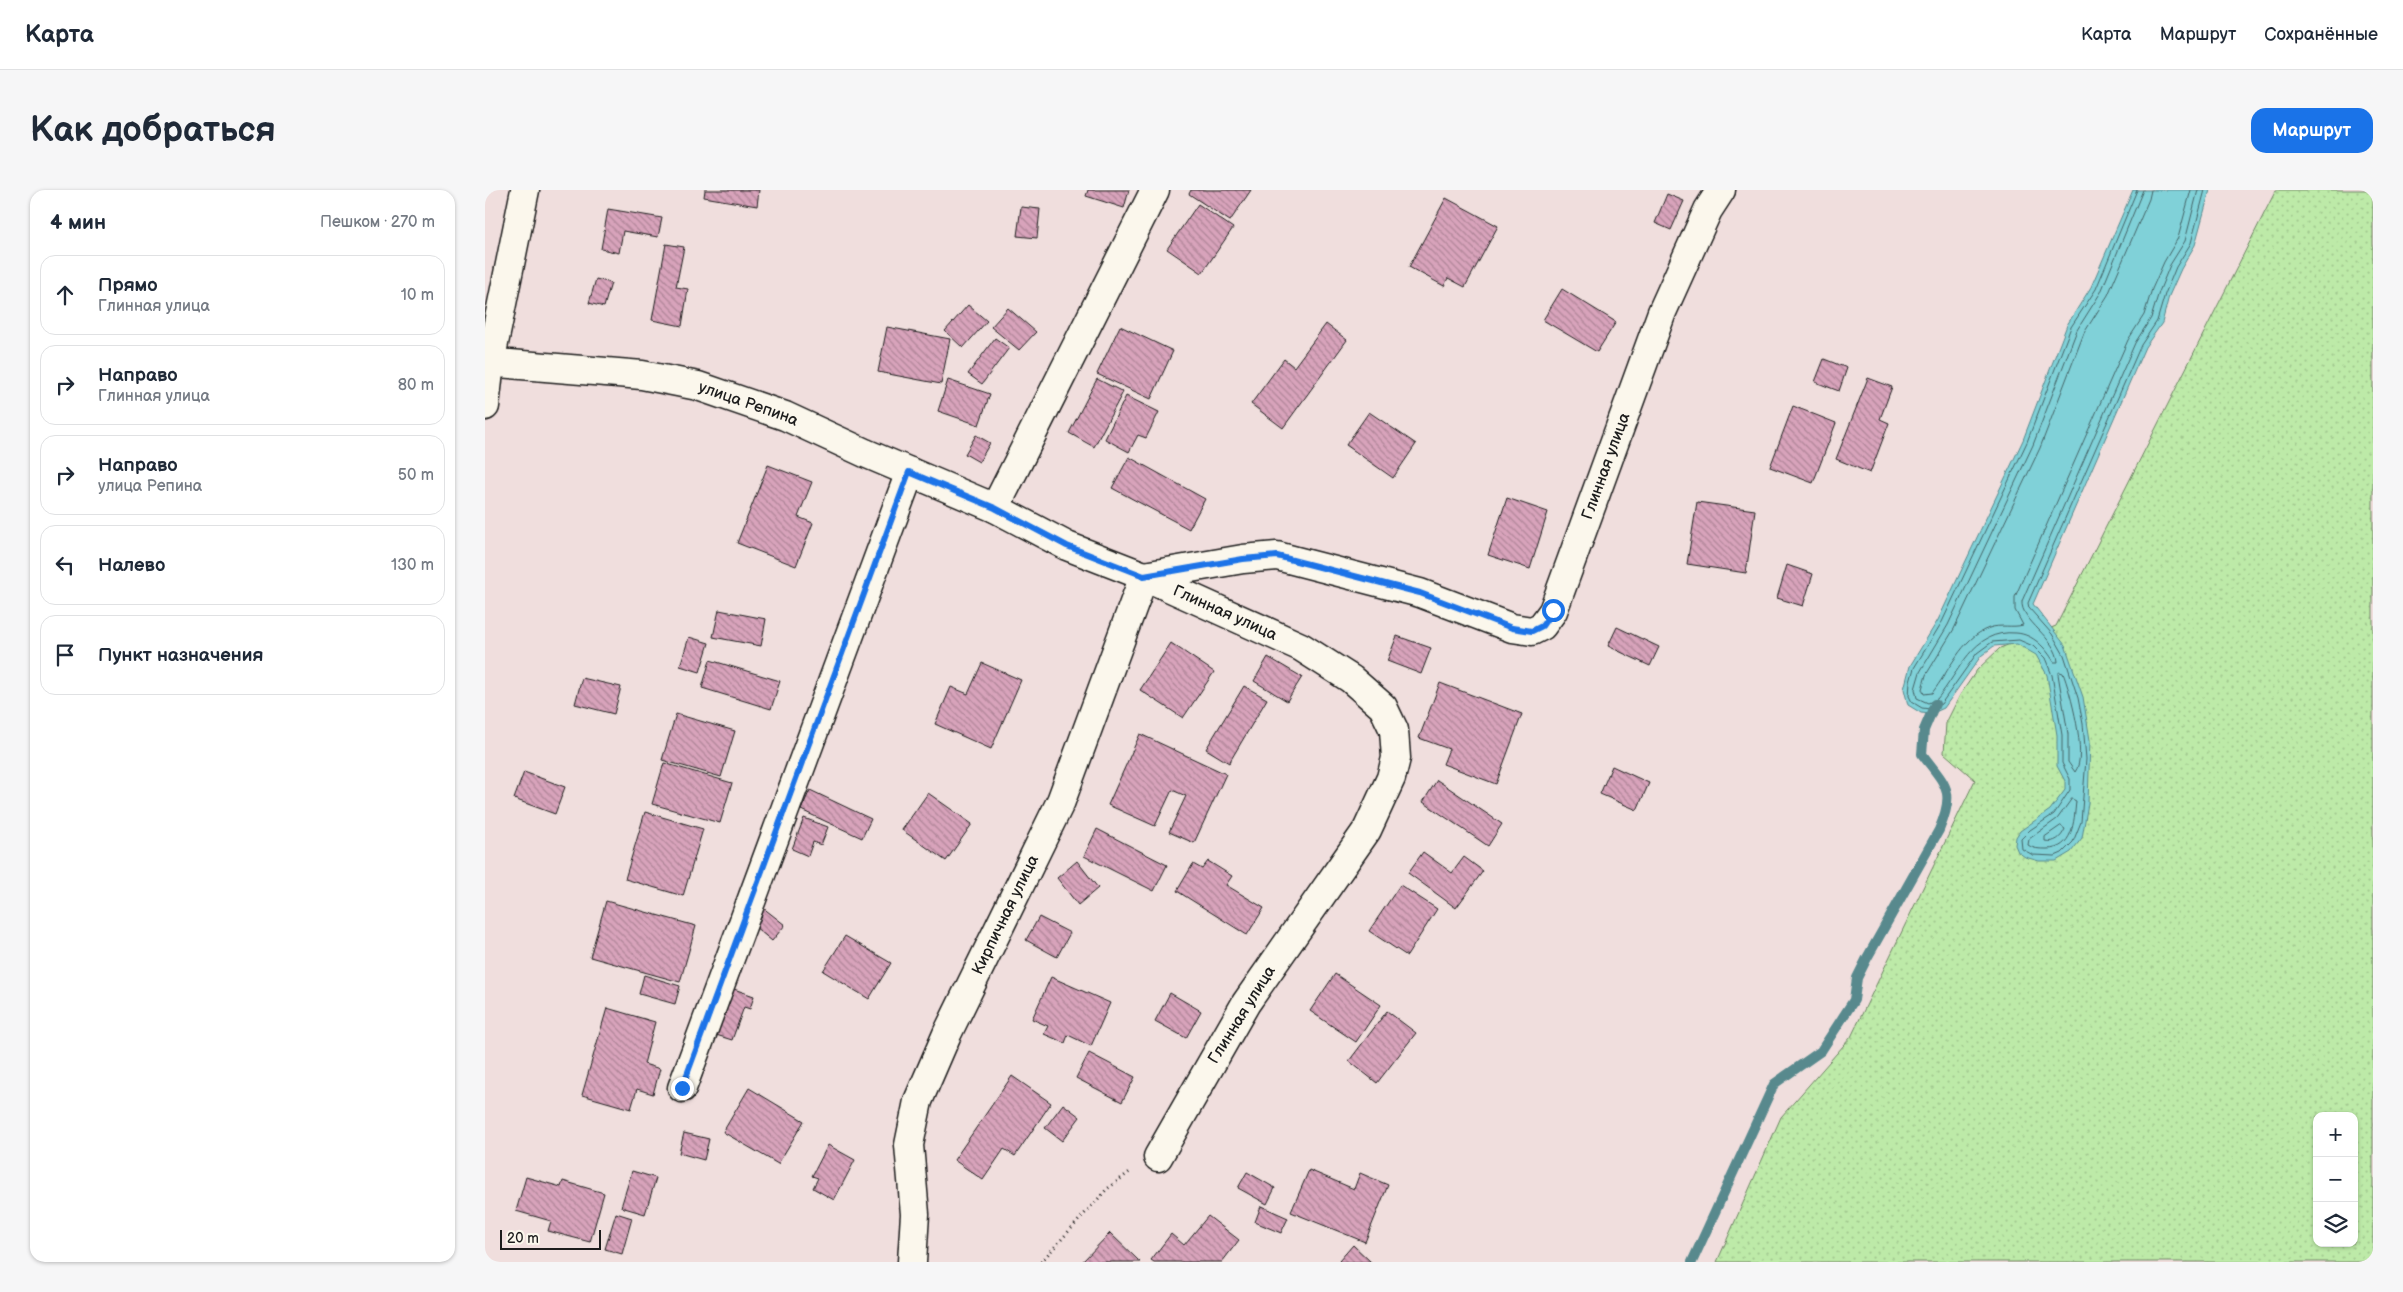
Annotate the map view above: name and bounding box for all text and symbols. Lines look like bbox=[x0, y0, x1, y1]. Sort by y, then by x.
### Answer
text: Карта bbox=[25, 20, 94, 49]
text: Карта bbox=[2081, 24, 2132, 45]
text: Маршрут bbox=[2160, 24, 2236, 45]
text: Сохранённые bbox=[2264, 24, 2378, 45]
button: Маршрут bbox=[2251, 108, 2373, 153]
text: Как добраться bbox=[30, 109, 276, 152]
text: 4 мин bbox=[50, 210, 106, 235]
text: Пешком · 270 m bbox=[320, 213, 435, 232]
text: Прямо bbox=[98, 274, 158, 297]
icon: ahead bbox=[51, 281, 79, 309]
text: 10 m bbox=[401, 286, 434, 305]
text: Глинная улица bbox=[98, 297, 210, 316]
text: Направо bbox=[98, 364, 178, 387]
icon: right bbox=[51, 371, 79, 399]
text: 80 m bbox=[398, 376, 434, 395]
street label: улица Репина bbox=[696, 377, 802, 431]
text: Глинная улица bbox=[98, 387, 210, 406]
street label: Глинная улица bbox=[1578, 410, 1634, 522]
text: Направо bbox=[98, 454, 178, 477]
icon: right bbox=[51, 461, 79, 489]
text: 50 m bbox=[398, 466, 434, 485]
text: улица Репина bbox=[98, 477, 202, 496]
icon: left bbox=[51, 551, 79, 579]
text: Налево bbox=[98, 554, 165, 577]
text: 130 m bbox=[391, 556, 434, 575]
street label: Глинная улица bbox=[1170, 581, 1281, 645]
route start bbox=[1542, 599, 1565, 622]
icon: arrive bbox=[51, 641, 79, 669]
text: Пункт назначения bbox=[98, 644, 263, 667]
street label: Кирпичная улица bbox=[968, 851, 1043, 978]
street label: Глинная улица bbox=[1204, 962, 1280, 1067]
route end bbox=[671, 1077, 694, 1100]
map controls bbox=[2313, 1112, 2358, 1247]
button: + bbox=[2313, 1112, 2358, 1157]
button: − bbox=[2313, 1157, 2358, 1202]
button: layers bbox=[2313, 1202, 2358, 1247]
scale bar bbox=[500, 1227, 601, 1250]
text: 20 m bbox=[507, 1230, 539, 1247]

